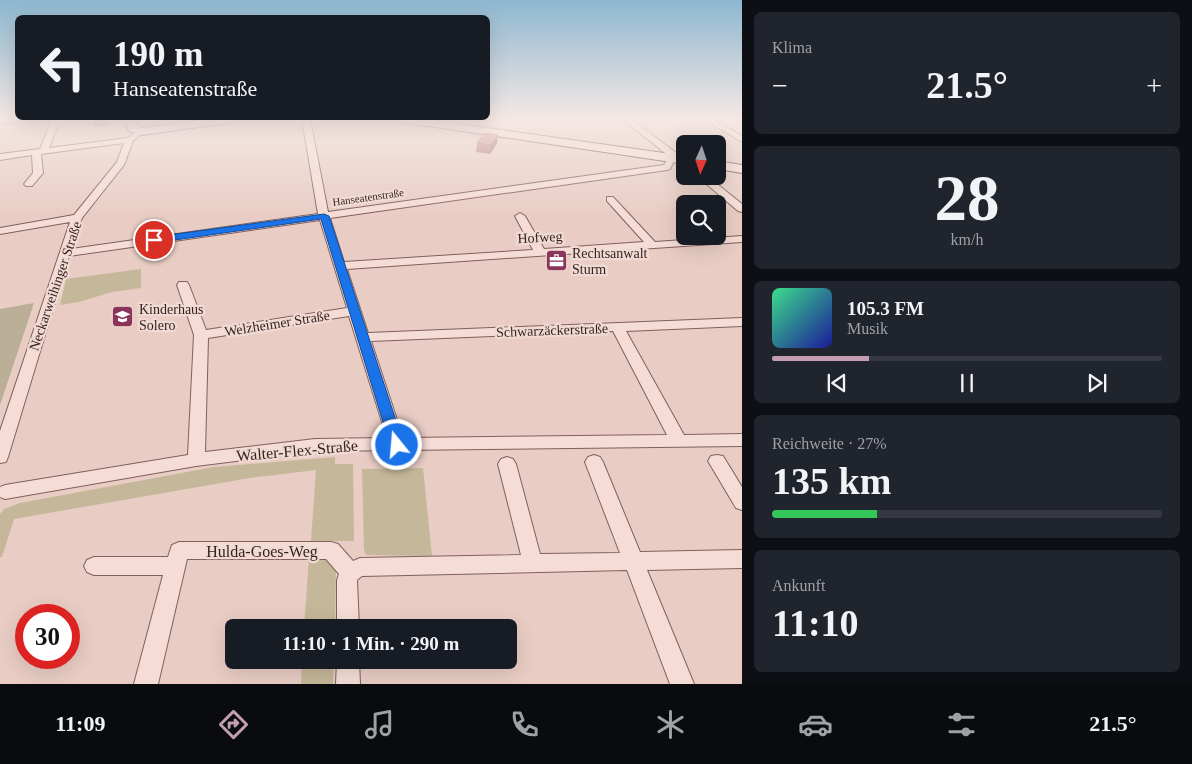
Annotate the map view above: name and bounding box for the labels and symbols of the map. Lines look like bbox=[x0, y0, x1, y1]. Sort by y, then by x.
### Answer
north arrow bbox=[676, 135, 726, 185]
street label: Hanseatenstraße bbox=[331, 186, 405, 208]
pin bbox=[133, 219, 175, 261]
street label: Neckarweihinger Straße bbox=[26, 220, 85, 353]
street label: Hofweg bbox=[517, 229, 563, 246]
place label: Rechtsanwalt Sturm bbox=[572, 246, 648, 277]
office icon: Rechtsanwalt Sturm bbox=[544, 249, 568, 273]
place label: Kinderhaus Solero bbox=[139, 302, 204, 333]
school or university icon: Kinderhaus Solero bbox=[111, 305, 135, 329]
street label: Welzheimer Straße bbox=[223, 308, 331, 339]
street label: Schwarzäckerstraße bbox=[496, 321, 608, 340]
position arrow bbox=[370, 418, 422, 470]
street label: Walter-Flex-Straße bbox=[236, 437, 359, 464]
street label: Hulda-Goes-Weg bbox=[206, 543, 318, 561]
speed limit sign: 30 bbox=[15, 604, 80, 669]

